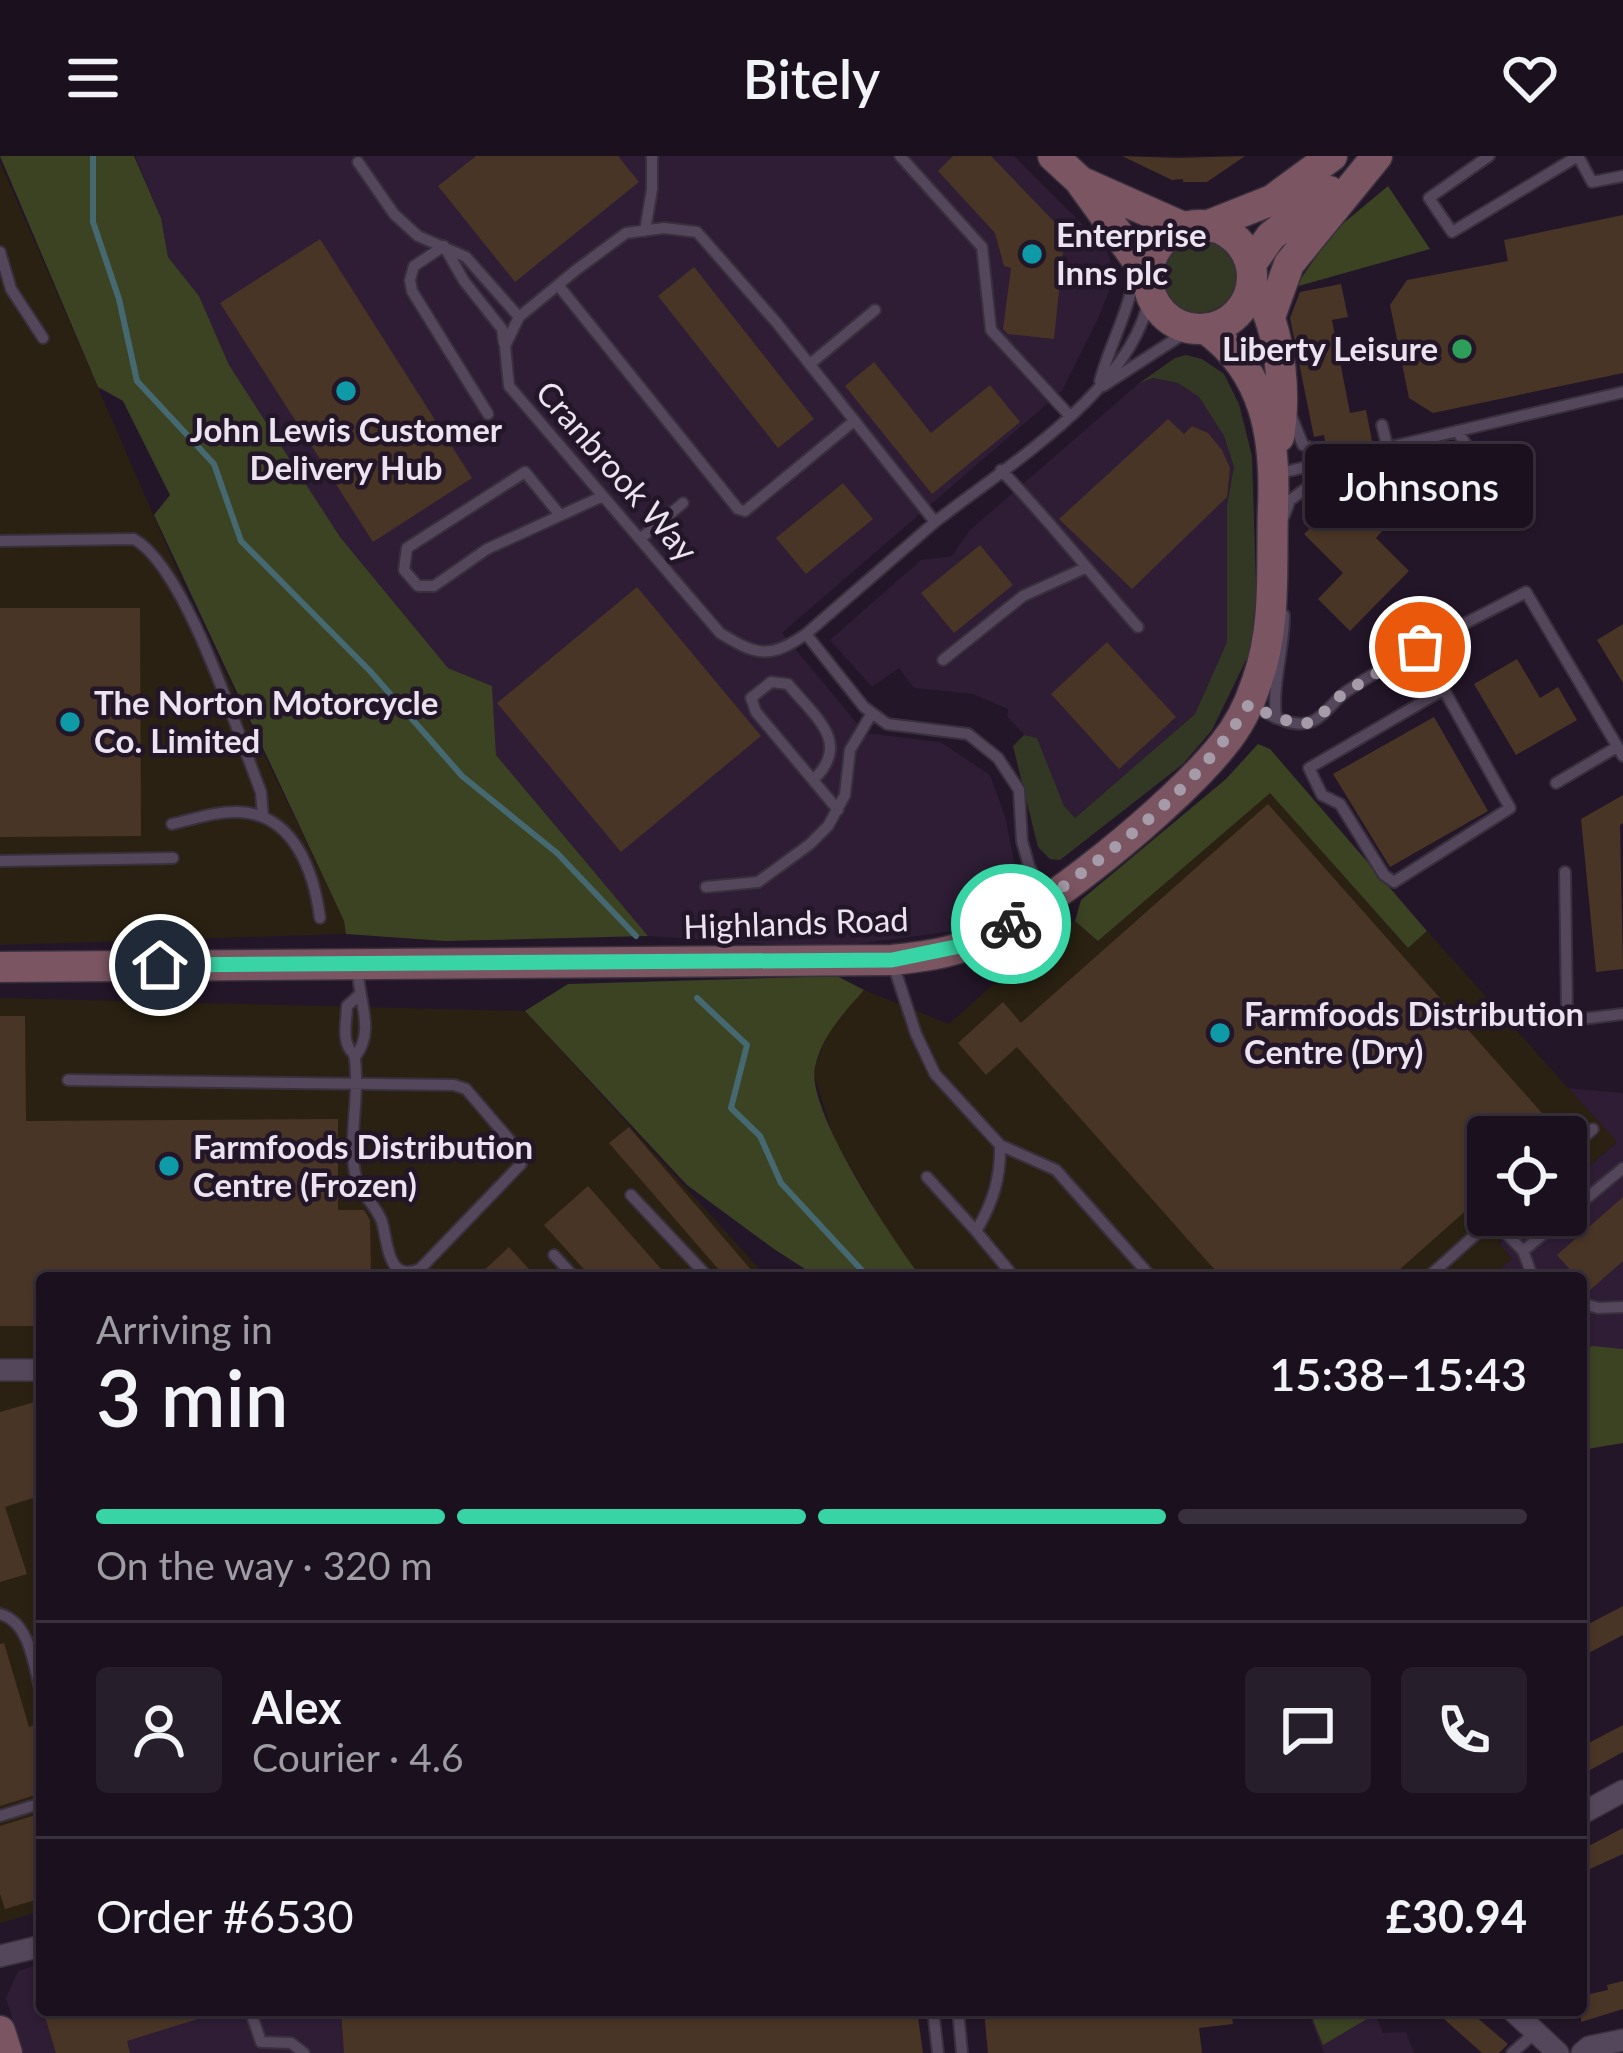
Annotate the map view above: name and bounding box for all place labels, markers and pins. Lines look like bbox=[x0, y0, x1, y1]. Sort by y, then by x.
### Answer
place label: Enterprise Inns plc bbox=[1056, 214, 1207, 292]
marker: Enterprise Inns plc bbox=[1019, 241, 1045, 267]
place label: Liberty Leisure bbox=[1222, 328, 1438, 368]
marker: Liberty Leisure bbox=[1449, 336, 1475, 362]
marker: John Lewis Customer Delivery Hub bbox=[333, 378, 359, 404]
place label: John Lewis Customer Delivery Hub bbox=[190, 409, 503, 487]
callout: Johnsons bbox=[1306, 443, 1534, 527]
pin bbox=[1369, 596, 1471, 698]
place label: The Norton Motorcycle Co. Limited bbox=[94, 682, 438, 760]
marker: The Norton Motorcycle Co. Limited bbox=[57, 709, 83, 735]
pin bbox=[109, 914, 211, 1016]
place label: Farmfoods Distribution Centre (Dry) bbox=[1244, 993, 1584, 1071]
marker: Farmfoods Distribution Centre (Dry) bbox=[1207, 1020, 1233, 1046]
place label: Farmfoods Distribution Centre (Frozen) bbox=[193, 1126, 533, 1204]
marker: Farmfoods Distribution Centre (Frozen) bbox=[156, 1153, 182, 1179]

